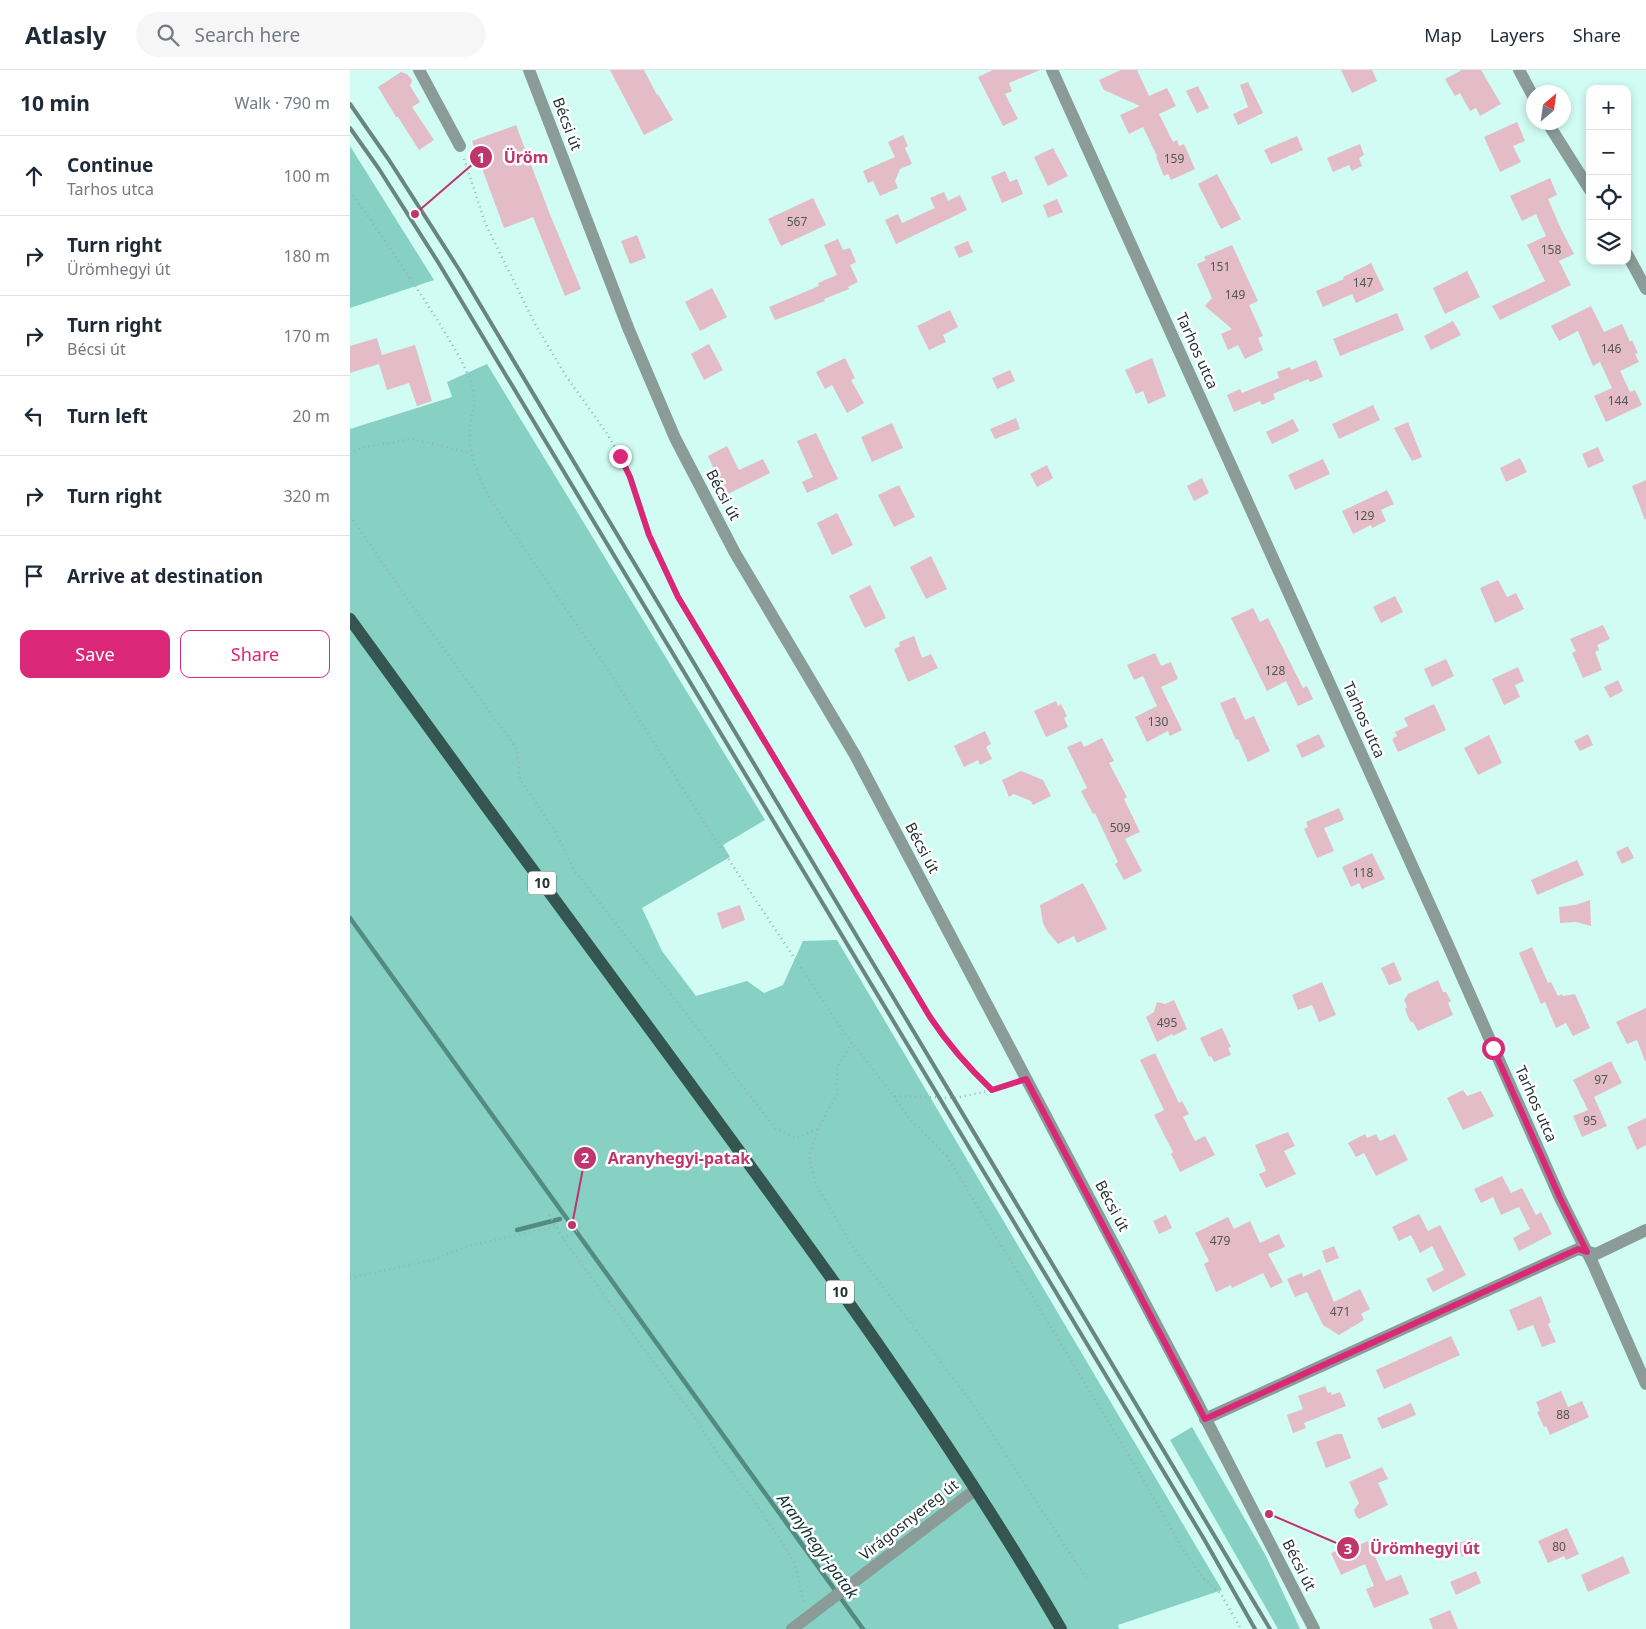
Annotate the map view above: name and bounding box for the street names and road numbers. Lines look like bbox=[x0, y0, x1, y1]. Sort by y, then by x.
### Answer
street label: Bécsi út bbox=[549, 94, 587, 153]
street label: Tarhos utca bbox=[1172, 309, 1224, 392]
street label: Bécsi út bbox=[702, 466, 746, 524]
street label: Tarhos utca bbox=[1339, 678, 1391, 761]
street label: Bécsi út bbox=[901, 819, 945, 877]
road number: 10 bbox=[528, 871, 556, 894]
street label: Tarhos utca bbox=[1511, 1062, 1563, 1145]
street label: Bécsi út bbox=[1091, 1177, 1135, 1235]
road number: 10 bbox=[826, 1280, 854, 1304]
street label: Virágosnyereg út bbox=[855, 1474, 962, 1564]
street label: Bécsi út bbox=[1278, 1535, 1322, 1594]

